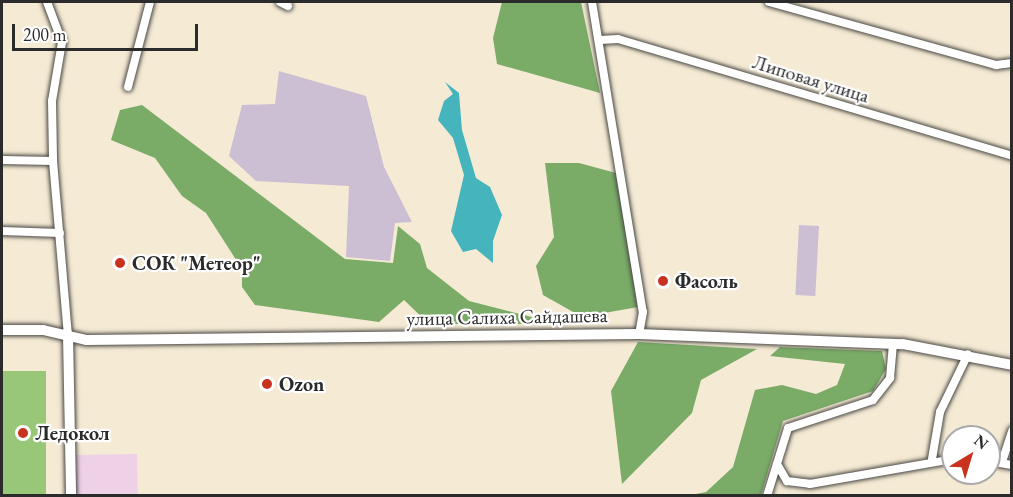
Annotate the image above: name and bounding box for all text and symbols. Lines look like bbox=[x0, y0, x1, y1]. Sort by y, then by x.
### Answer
scale bar bbox=[15, 12, 201, 50]
text: 200 m bbox=[23, 23, 67, 46]
street label: Липовая улица bbox=[750, 50, 872, 108]
place label: СОК "Метеор" bbox=[132, 251, 261, 275]
marker: СОК "Метеор" bbox=[113, 256, 127, 270]
place label: Фасоль bbox=[675, 269, 738, 293]
marker: Фасоль bbox=[656, 274, 670, 288]
street label: улица Салиха Сайдашева bbox=[406, 303, 608, 331]
place label: Ozon bbox=[279, 372, 324, 396]
marker: Ozon bbox=[260, 377, 274, 391]
place label: Ледокол bbox=[35, 421, 110, 445]
north arrow bbox=[941, 425, 1001, 485]
marker: Ледокол bbox=[16, 426, 30, 440]
text: N bbox=[970, 430, 993, 454]

